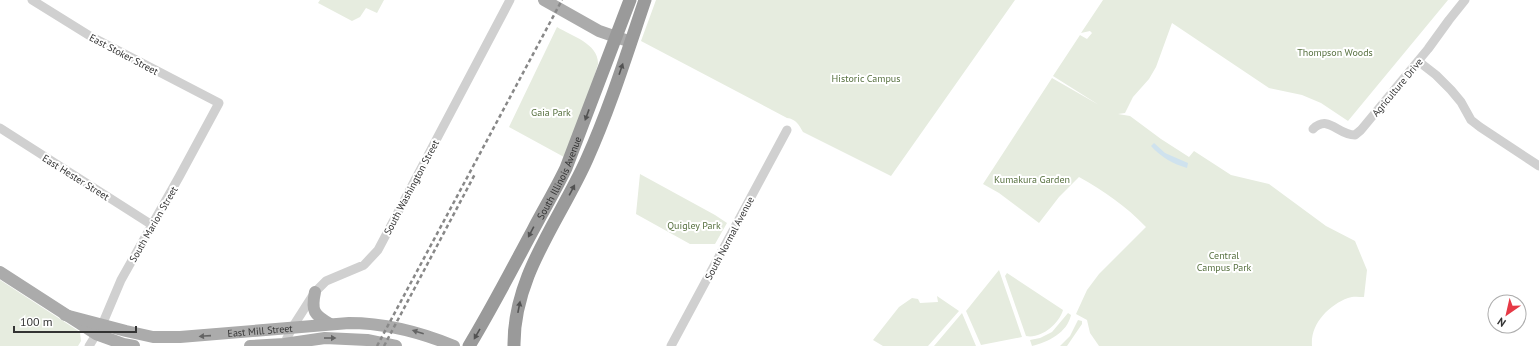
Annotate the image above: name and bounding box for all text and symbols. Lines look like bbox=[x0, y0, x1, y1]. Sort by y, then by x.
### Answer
street label: East Stoker Street bbox=[87, 31, 161, 78]
park label: Thompson Woods bbox=[1297, 46, 1373, 59]
street label: Agriculture Drive bbox=[1369, 55, 1426, 119]
one-way arrow bbox=[618, 63, 624, 75]
park label: Historic Campus bbox=[832, 72, 900, 85]
park label: Gaia Park bbox=[531, 106, 571, 119]
one-way arrow bbox=[584, 110, 590, 122]
street label: South Illinois Avenue bbox=[534, 135, 584, 222]
street label: South Washington Street bbox=[381, 137, 442, 237]
street label: East Hester Street bbox=[40, 152, 112, 204]
park label: Kumakura Garden bbox=[994, 173, 1070, 186]
street label: South Marion Street bbox=[126, 183, 181, 265]
one-way arrow bbox=[569, 184, 575, 195]
street label: South Normal Avenue bbox=[702, 194, 757, 282]
park label: Quigley Park bbox=[667, 219, 721, 232]
one-way arrow bbox=[528, 227, 535, 238]
park label: Central Campus Park bbox=[1197, 249, 1252, 274]
north arrow bbox=[1487, 294, 1527, 334]
one-way arrow bbox=[516, 301, 522, 314]
scale bar bbox=[14, 308, 136, 334]
text: 100 m bbox=[20, 314, 53, 329]
text: N bbox=[1494, 314, 1508, 330]
street label: East Mill Street bbox=[227, 322, 294, 340]
one-way arrow bbox=[473, 328, 480, 340]
one-way arrow bbox=[411, 329, 423, 335]
one-way arrow bbox=[199, 332, 211, 339]
one-way arrow bbox=[324, 335, 337, 341]

